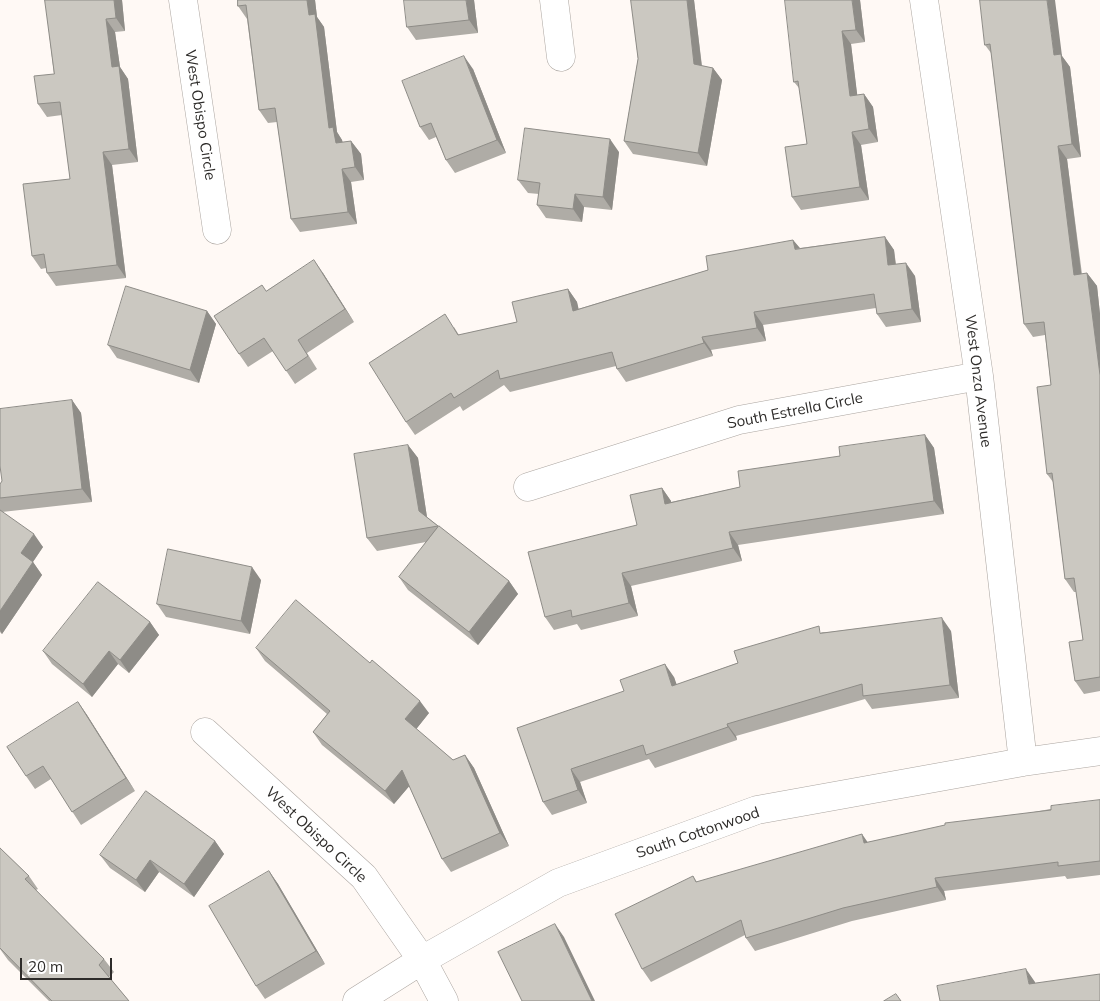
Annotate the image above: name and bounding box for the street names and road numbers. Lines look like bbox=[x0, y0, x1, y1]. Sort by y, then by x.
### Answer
street label: West Obispo Circle bbox=[181, 48, 219, 182]
street label: West Onza Avenue bbox=[961, 314, 995, 448]
street label: South Estrella Circle bbox=[726, 389, 864, 433]
street label: West Obispo Circle bbox=[262, 783, 370, 887]
street label: South Cottonwood bbox=[634, 803, 762, 863]

